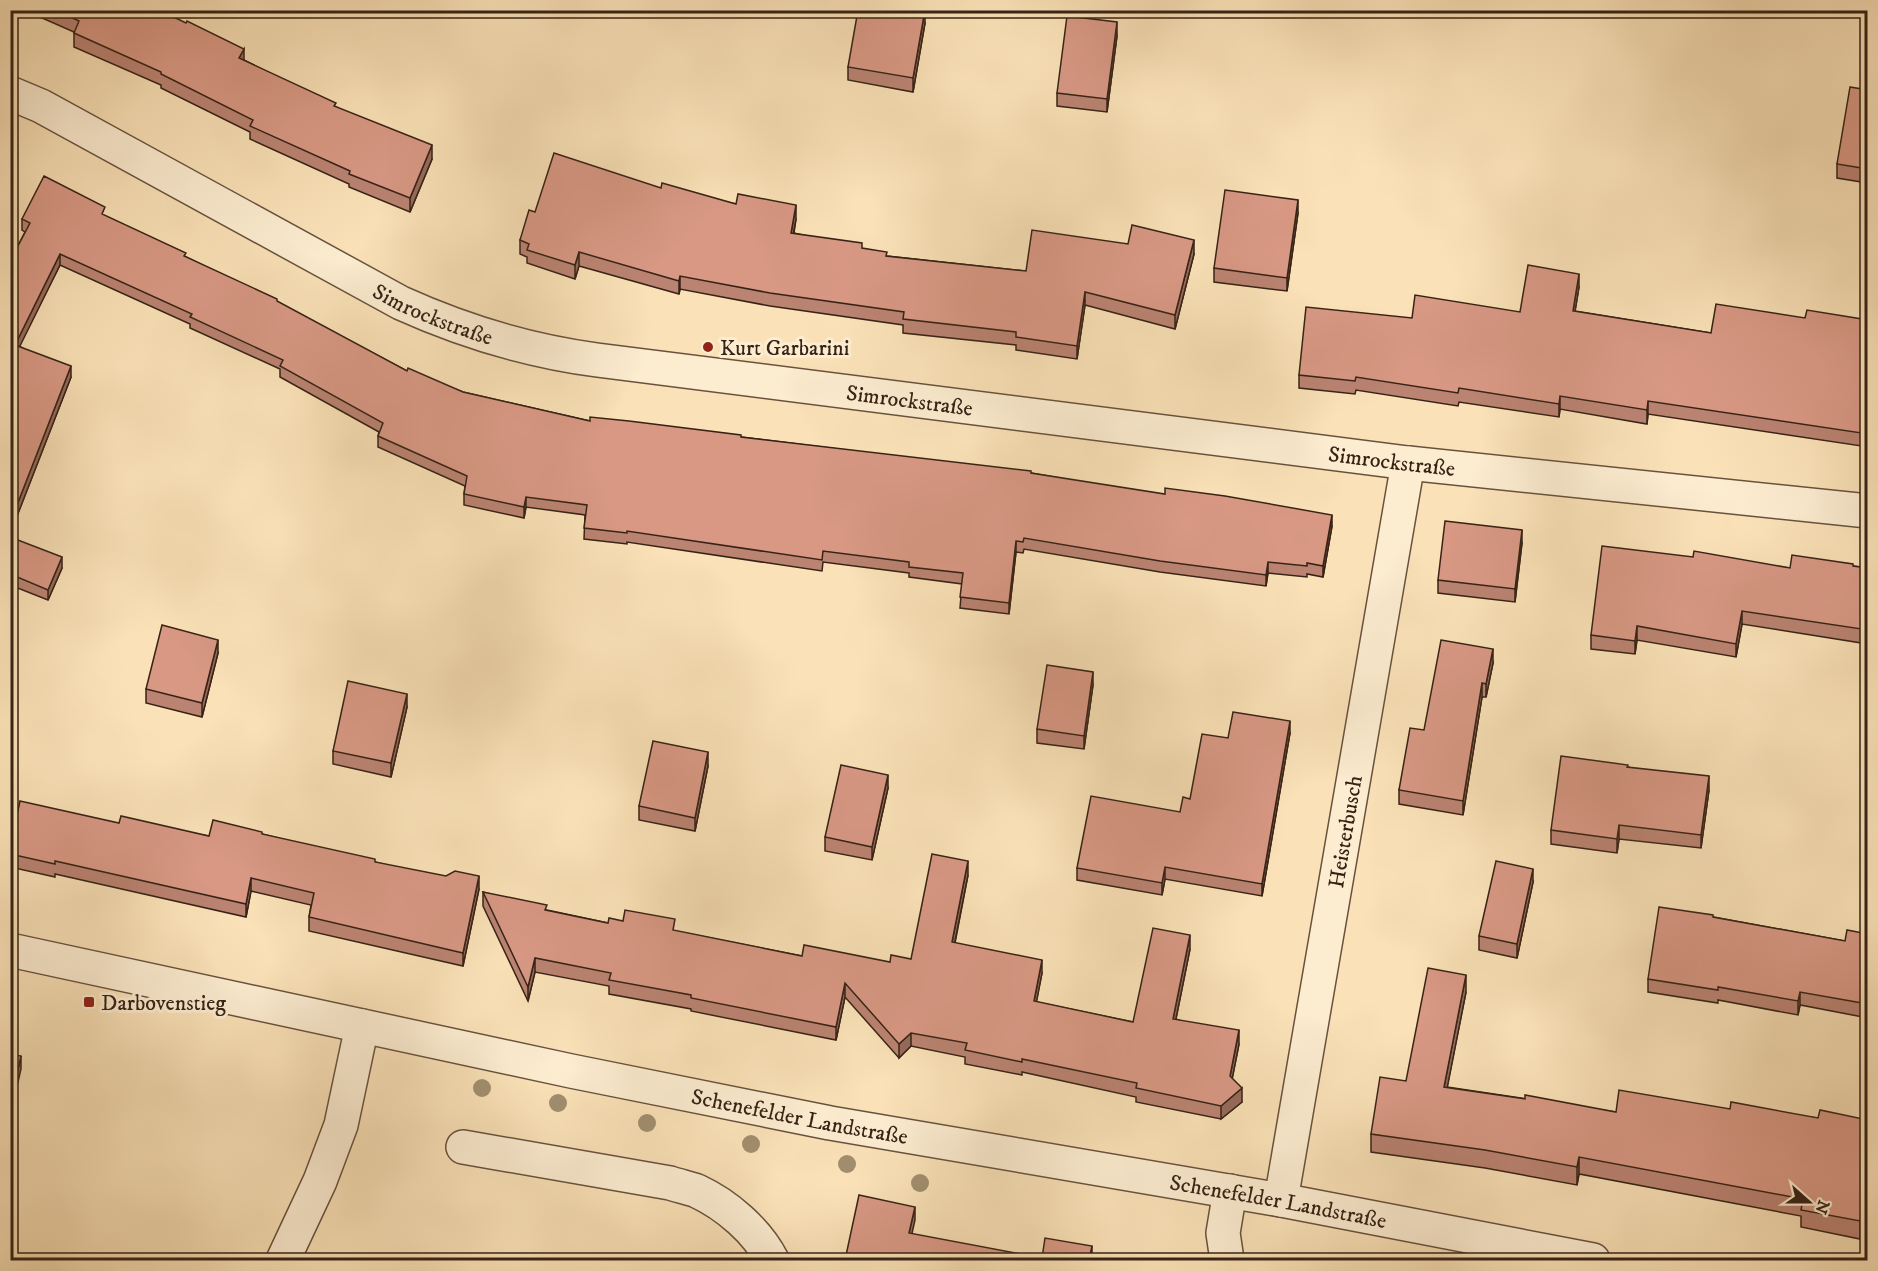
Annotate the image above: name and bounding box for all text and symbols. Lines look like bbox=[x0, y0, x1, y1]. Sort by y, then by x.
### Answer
street label: Simrockstraße bbox=[368, 278, 496, 352]
place label: Kurt Garbarini bbox=[720, 335, 849, 362]
marker: Kurt Garbarini bbox=[701, 340, 715, 354]
street label: Simrockstraße bbox=[845, 380, 974, 423]
street label: Simrockstraße bbox=[1327, 441, 1456, 483]
street label: Heisterbusch bbox=[1323, 773, 1369, 890]
place label: Darbovenstieg bbox=[101, 990, 226, 1017]
marker: Darbovenstieg bbox=[82, 995, 96, 1009]
street label: Schenefelder Landstraße bbox=[689, 1083, 910, 1151]
street label: Schenefelder Landstraße bbox=[1168, 1169, 1389, 1235]
north arrow bbox=[1779, 1172, 1839, 1232]
text: N bbox=[1810, 1197, 1834, 1217]

